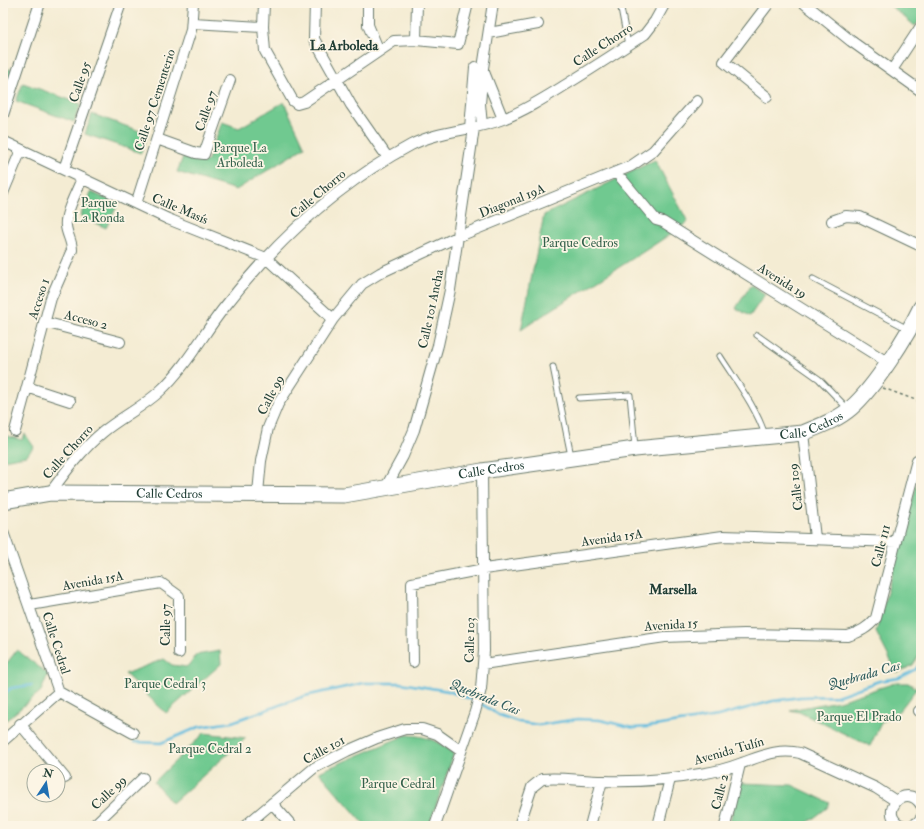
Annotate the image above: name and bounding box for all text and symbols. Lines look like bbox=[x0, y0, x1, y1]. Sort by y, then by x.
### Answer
street label: Calle Chorro bbox=[570, 20, 636, 70]
district label: La Arboleda bbox=[310, 37, 380, 54]
street label: Calle 97 Cementerio bbox=[131, 47, 179, 153]
street label: Calle 95 bbox=[66, 59, 94, 104]
street label: Calle 97 bbox=[192, 88, 220, 134]
park label: Parque La Arboleda bbox=[213, 140, 268, 171]
street label: Calle Chorro bbox=[287, 166, 349, 222]
street label: Diagonal 19A bbox=[477, 180, 548, 221]
street label: Calle Masís bbox=[149, 190, 211, 228]
park label: Parque La Ronda bbox=[73, 195, 125, 226]
park label: Parque Cedros bbox=[542, 235, 619, 251]
street label: Avenida 19 bbox=[754, 259, 809, 302]
street label: Calle 101 Ancha bbox=[415, 267, 447, 350]
street label: Acceso 1 bbox=[25, 276, 53, 323]
street label: Acceso 2 bbox=[62, 306, 110, 334]
street label: Calle 99 bbox=[254, 372, 288, 418]
street label: Calle Cedros bbox=[779, 408, 847, 443]
street label: Calle Chorro bbox=[39, 421, 97, 483]
street label: Calle Cedros bbox=[457, 457, 526, 483]
street label: Calle 109 bbox=[785, 462, 807, 512]
street label: Calle Cedros bbox=[136, 486, 203, 502]
street label: Calle 111 bbox=[868, 523, 894, 569]
street label: Avenida 15A bbox=[579, 526, 645, 550]
street label: Avenida 15A bbox=[60, 568, 126, 594]
district label: Marsella bbox=[648, 581, 698, 598]
street label: Calle 97 bbox=[158, 604, 174, 646]
street label: Calle Cedral bbox=[38, 610, 74, 677]
street label: Avenida 15 bbox=[643, 615, 699, 635]
street label: Calle 103 bbox=[462, 617, 478, 663]
water label: Quebrada Cas bbox=[826, 656, 903, 694]
water label: Quebrada Cas bbox=[447, 675, 524, 720]
park label: Parque Cedral 3 bbox=[124, 676, 206, 692]
park label: Parque El Prado bbox=[817, 709, 901, 725]
street label: Calle 101 bbox=[300, 732, 348, 768]
street label: Avenida Tulín bbox=[691, 733, 766, 769]
park label: Parque Cedral 2 bbox=[168, 741, 252, 757]
north arrow bbox=[26, 763, 66, 803]
text: N bbox=[41, 766, 55, 781]
street label: Calle 2 bbox=[708, 772, 732, 811]
street label: Calle 99 bbox=[88, 773, 130, 813]
park label: Parque Cedral bbox=[361, 776, 436, 792]

